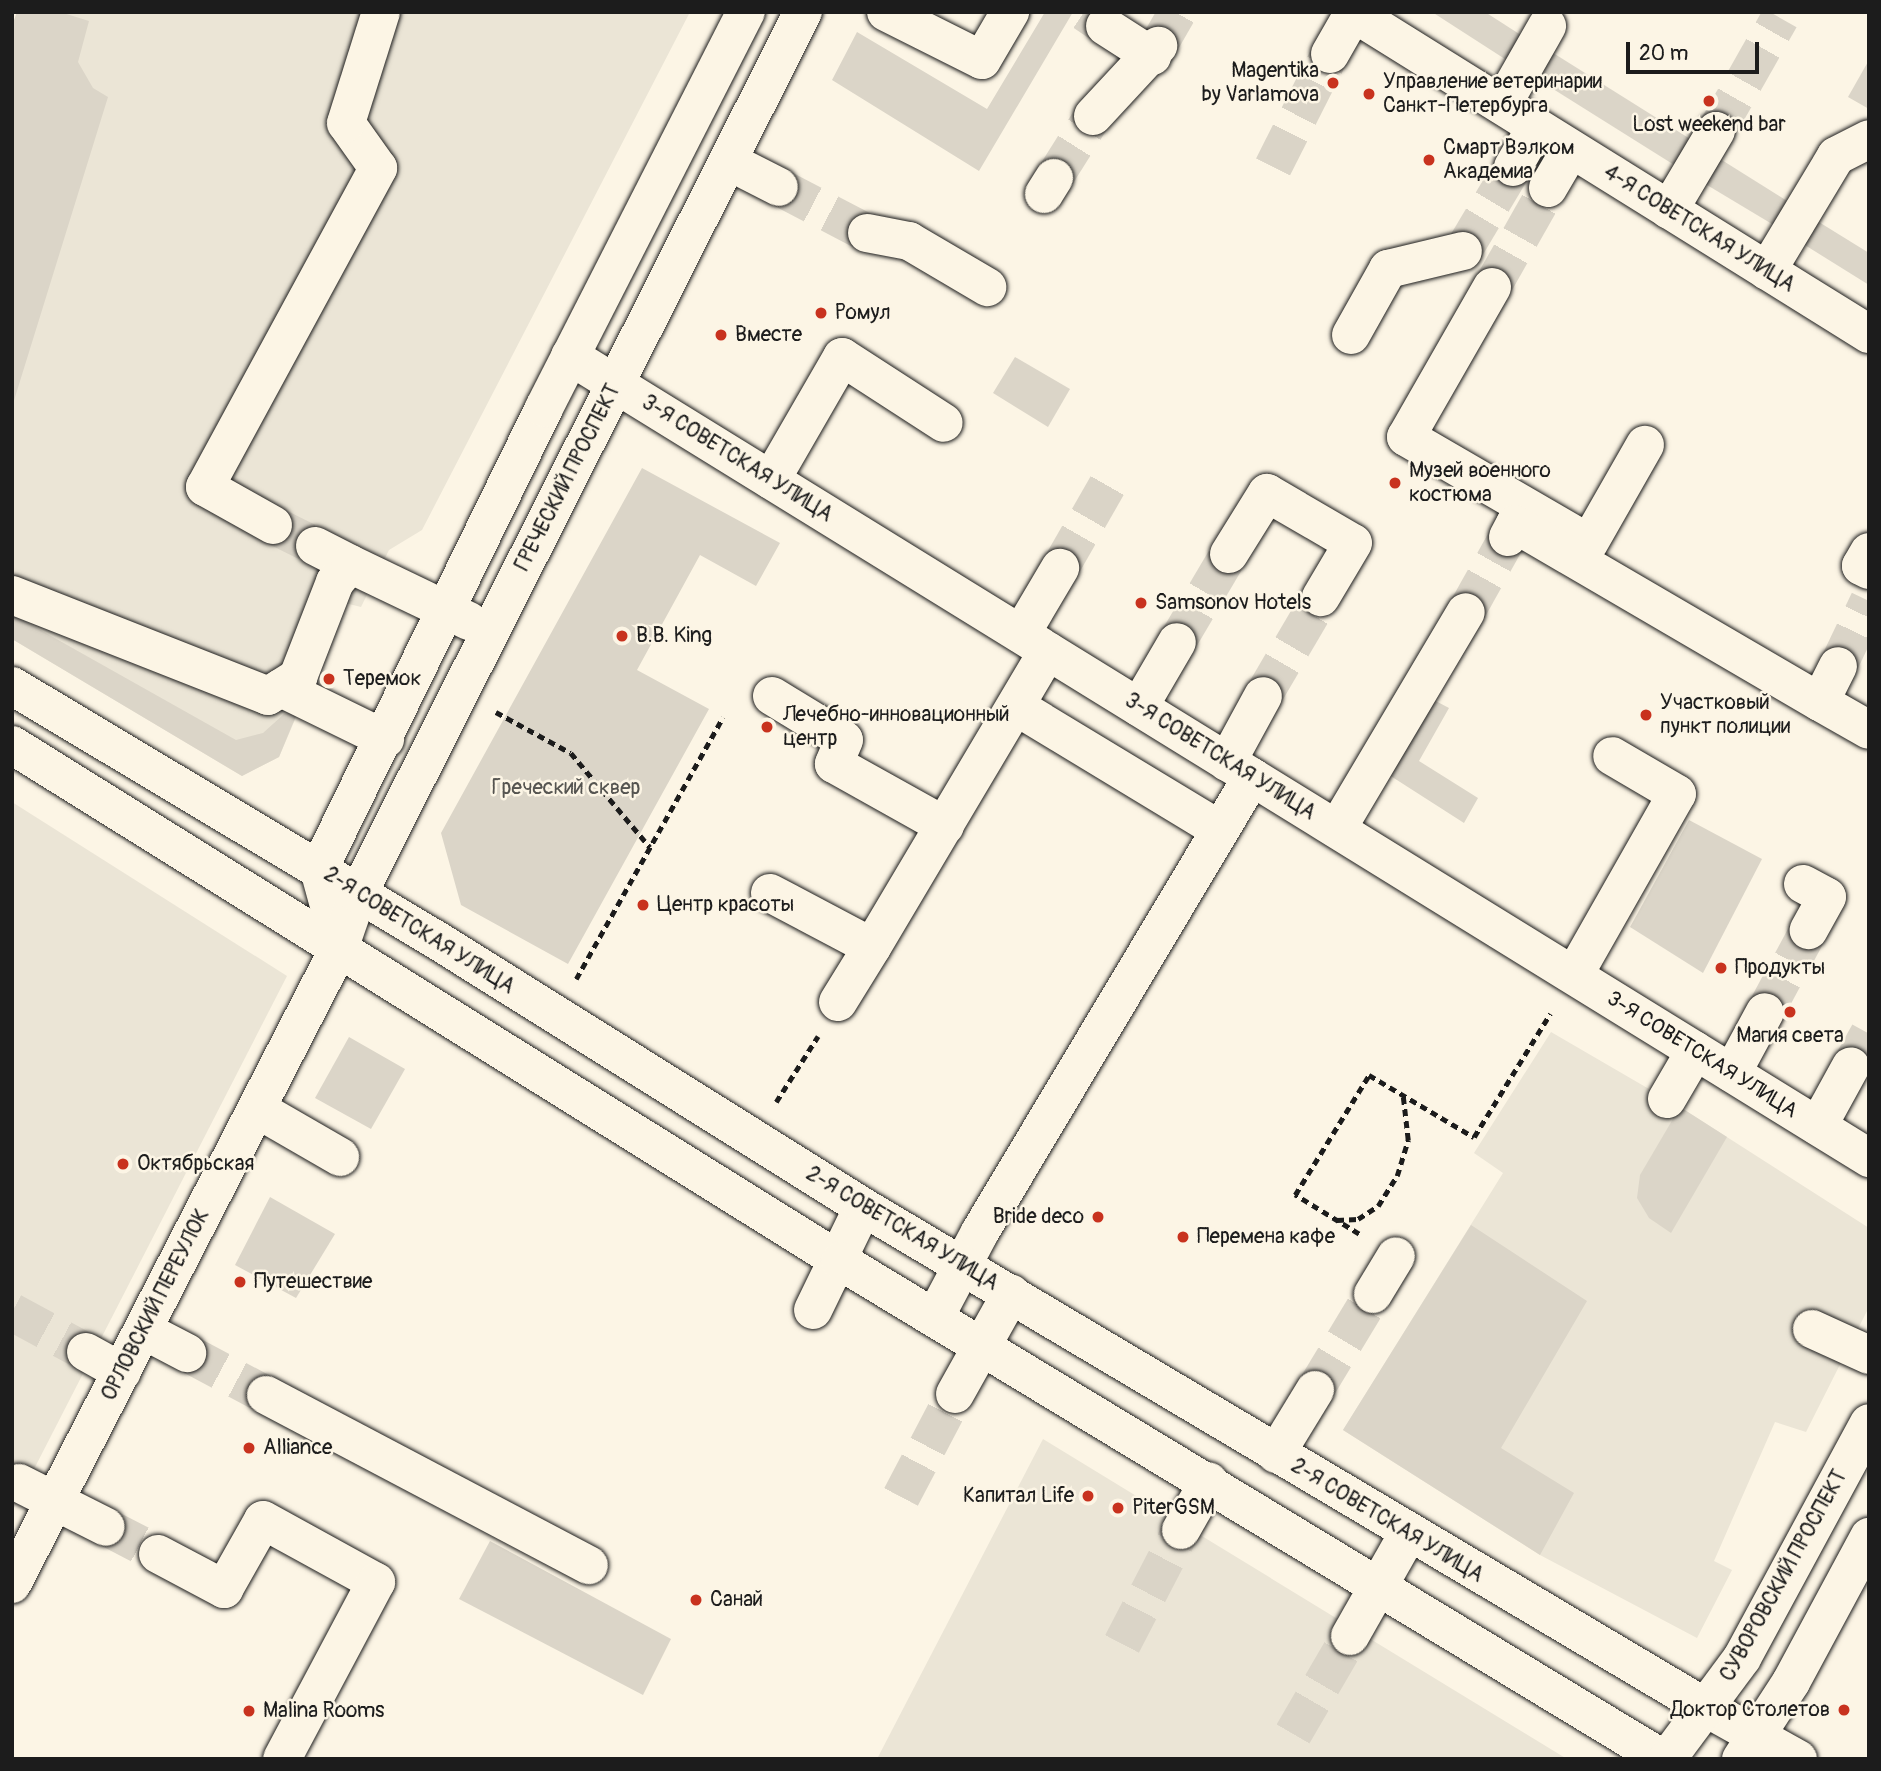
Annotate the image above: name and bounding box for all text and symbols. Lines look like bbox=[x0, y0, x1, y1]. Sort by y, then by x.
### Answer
scale bar bbox=[1629, 28, 1762, 72]
text: 20 m bbox=[1639, 40, 1688, 67]
place label: Magentika by Varlamova bbox=[1201, 58, 1319, 108]
place label: Управление ветеринарии Санкт-Петербурга bbox=[1383, 69, 1602, 119]
marker: Magentika by Varlamova bbox=[1325, 75, 1341, 91]
marker: Управление ветеринарии Санкт-Петербурга bbox=[1361, 86, 1377, 102]
marker: Lost weekend bar bbox=[1701, 93, 1717, 109]
place label: Lost weekend bar bbox=[1632, 112, 1786, 138]
place label: Смарт Вэлком Академиа bbox=[1443, 135, 1575, 185]
marker: Смарт Вэлком Академиа bbox=[1421, 152, 1437, 168]
street label: 4-Я СОВЕТСКАЯ УЛИЦА bbox=[1599, 160, 1799, 298]
place label: Ромул bbox=[835, 300, 891, 326]
marker: Ромул bbox=[813, 305, 829, 321]
place label: Вместе bbox=[735, 322, 802, 348]
marker: Вместе bbox=[713, 327, 729, 343]
street label: ГРЕЧЕСКИЙ ПРОСПЕКТ bbox=[510, 380, 626, 576]
street label: 3-Я СОВЕТСКАЯ УЛИЦА bbox=[637, 390, 837, 528]
place label: Музей военного костюма bbox=[1409, 458, 1551, 508]
marker: Музей военного костюма bbox=[1387, 475, 1403, 491]
place label: Samsonov Hotels bbox=[1155, 590, 1311, 616]
marker: Samsonov Hotels bbox=[1133, 595, 1149, 611]
place label: B.B. King bbox=[636, 623, 712, 649]
marker: B.B. King bbox=[614, 628, 630, 644]
place label: Теремок bbox=[343, 666, 421, 692]
marker: Теремок bbox=[321, 671, 337, 687]
street label: 3-Я СОВЕТСКАЯ УЛИЦА bbox=[1120, 688, 1320, 826]
place label: Участковый пункт полиции bbox=[1660, 690, 1790, 740]
place label: Лечебно-инновационный центр bbox=[783, 702, 1010, 752]
marker: Участковый пункт полиции bbox=[1638, 707, 1654, 723]
marker: Лечебно-инновационный центр bbox=[757, 717, 777, 737]
park label: Греческий сквер bbox=[492, 775, 640, 801]
street label: 2-Я СОВЕТСКАЯ УЛИЦА bbox=[319, 862, 519, 1000]
place label: Центр красоты bbox=[657, 892, 794, 918]
marker: Центр красоты bbox=[635, 897, 651, 913]
place label: Продукты bbox=[1735, 955, 1825, 981]
marker: Продукты bbox=[1713, 960, 1729, 976]
street label: 3-Я СОВЕТСКАЯ УЛИЦА bbox=[1602, 986, 1802, 1124]
marker: Магия света bbox=[1782, 1004, 1798, 1020]
place label: Магия света bbox=[1736, 1023, 1844, 1049]
place label: Октябрьская bbox=[137, 1151, 254, 1177]
marker: Октябрьская bbox=[115, 1156, 131, 1172]
street label: 2-Я СОВЕТСКАЯ УЛИЦА bbox=[801, 1162, 1003, 1296]
place label: Bride deco bbox=[993, 1204, 1084, 1230]
street label: ОРЛОВСКИЙ ПЕРЕУЛОК bbox=[97, 1205, 215, 1405]
marker: Bride deco bbox=[1090, 1209, 1106, 1225]
place label: Перемена кафе bbox=[1197, 1224, 1335, 1250]
marker: Перемена кафе bbox=[1175, 1229, 1191, 1245]
place label: Путешествие bbox=[254, 1269, 372, 1295]
marker: Путешествие bbox=[232, 1274, 248, 1290]
place label: Alliance bbox=[263, 1435, 332, 1461]
marker: Alliance bbox=[241, 1440, 257, 1456]
street label: 2-Я СОВЕТСКАЯ УЛИЦА bbox=[1286, 1454, 1488, 1588]
street label: СУВОРОВСКИЙ ПРОСПЕКТ bbox=[1715, 1466, 1853, 1686]
place label: Капитал Life bbox=[963, 1483, 1074, 1509]
marker: Капитал Life bbox=[1080, 1488, 1096, 1504]
place label: PiterGSM bbox=[1132, 1495, 1215, 1521]
marker: PiterGSM bbox=[1110, 1500, 1126, 1516]
place label: Санай bbox=[710, 1587, 763, 1613]
marker: Санай bbox=[688, 1592, 704, 1608]
place label: Доктор Столетов bbox=[1671, 1697, 1830, 1723]
place label: Malina Rooms bbox=[263, 1698, 384, 1724]
marker: Доктор Столетов bbox=[1836, 1702, 1852, 1718]
marker: Malina Rooms bbox=[241, 1703, 257, 1719]

